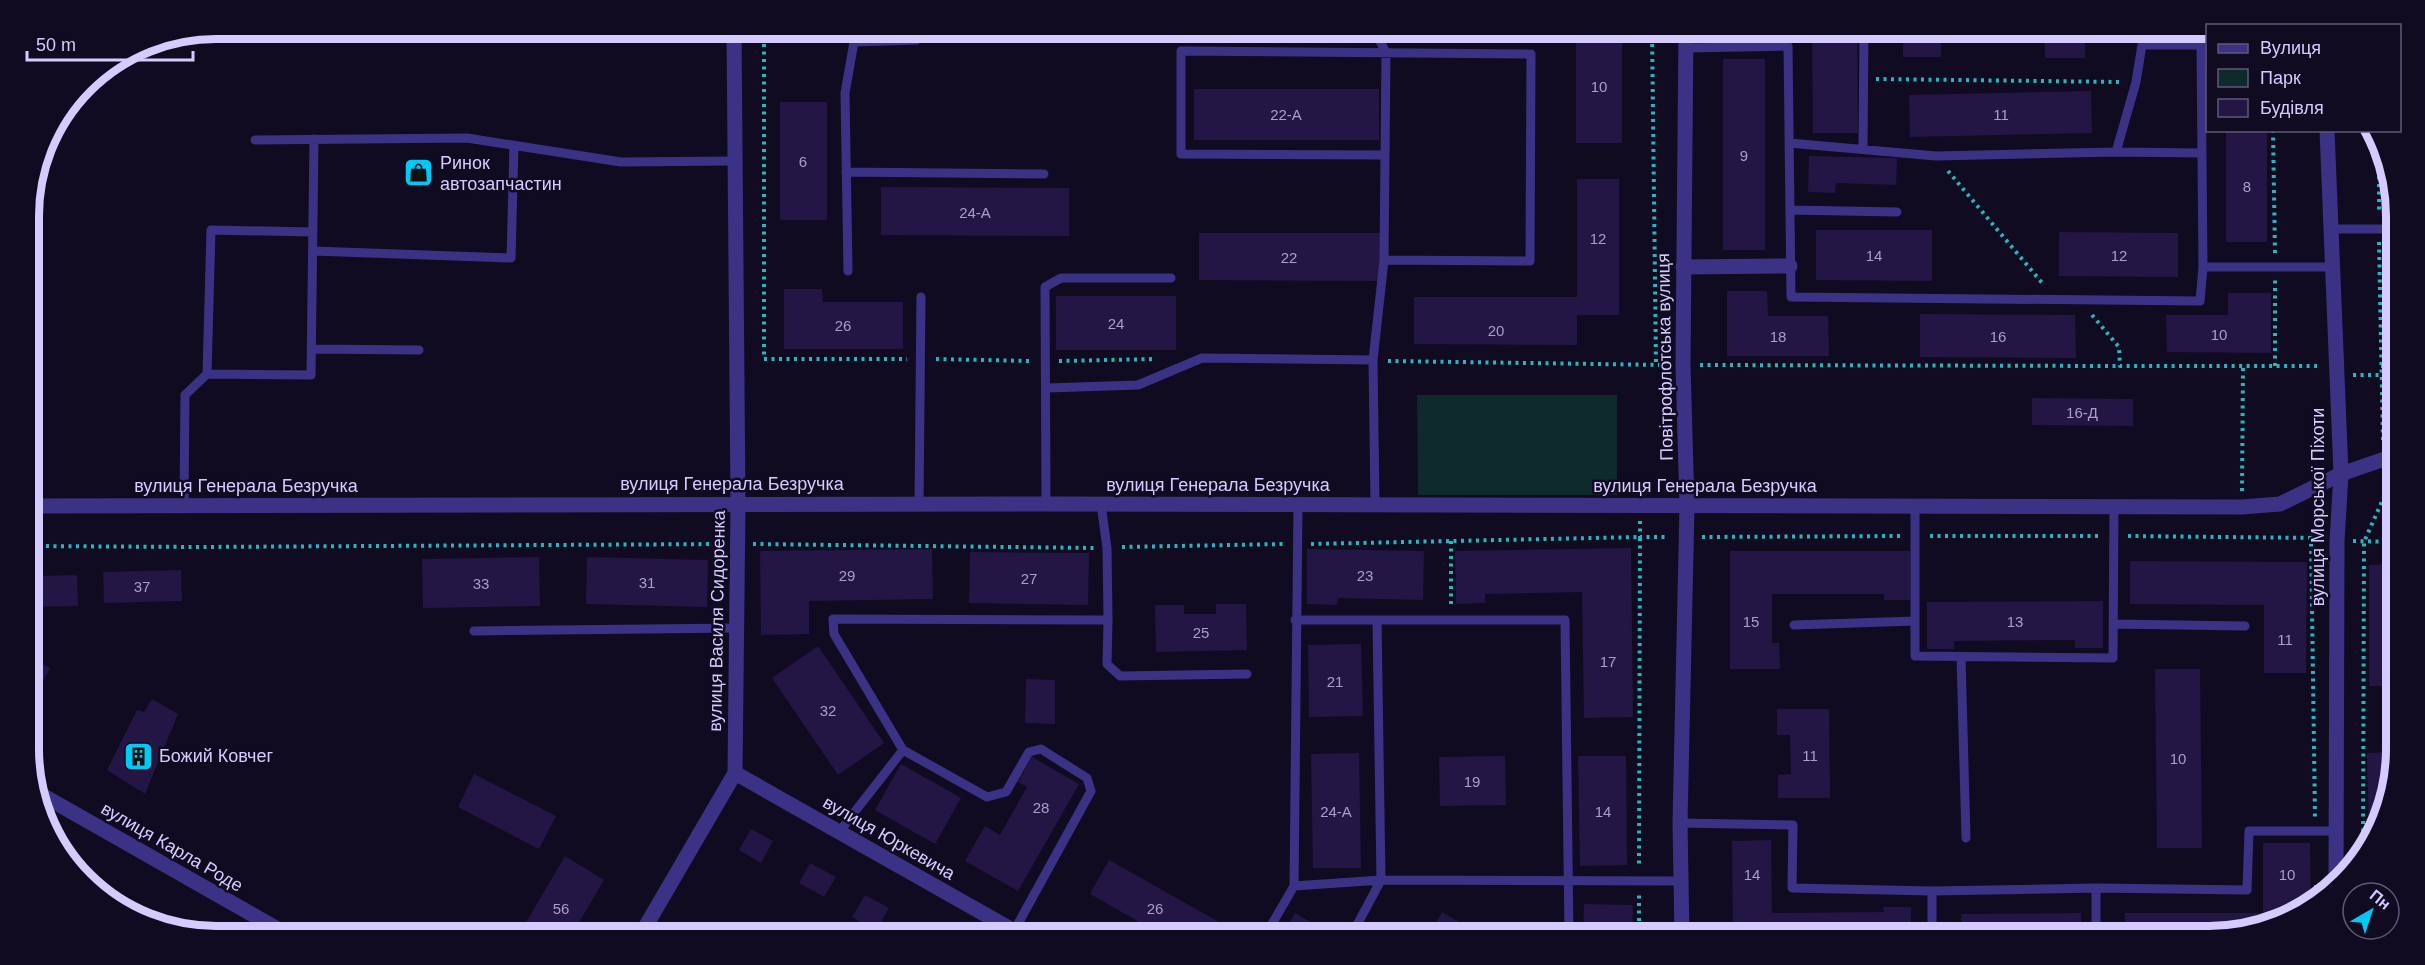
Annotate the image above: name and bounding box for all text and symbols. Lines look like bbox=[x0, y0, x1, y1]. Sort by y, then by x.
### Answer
scale bar bbox=[27, 24, 194, 62]
legend bbox=[2206, 24, 2401, 132]
text: 50 m bbox=[36, 35, 76, 55]
text: Вулиця bbox=[2260, 38, 2321, 58]
text: Парк bbox=[2260, 68, 2301, 88]
house number: 10 bbox=[1591, 78, 1607, 95]
text: Будівля bbox=[2260, 98, 2324, 118]
house number: 22-А bbox=[1270, 106, 1302, 123]
house number: 11 bbox=[1993, 106, 2009, 123]
house number: 9 bbox=[1740, 147, 1748, 164]
place label: Ринок автозапчастин bbox=[440, 153, 562, 194]
house number: 6 bbox=[799, 153, 807, 170]
shop icon: Ринок автозапчастин bbox=[403, 157, 435, 189]
house number: 8 bbox=[2243, 178, 2251, 195]
house number: 24-А bbox=[959, 204, 991, 221]
house number: 12 bbox=[1590, 230, 1606, 247]
house number: 14 bbox=[1866, 247, 1882, 264]
house number: 12 bbox=[2111, 247, 2127, 264]
house number: 22 bbox=[1281, 249, 1297, 266]
street label: Повітрофлотська вулиця bbox=[1653, 253, 1677, 461]
house number: 24 bbox=[1108, 315, 1124, 332]
house number: 26 bbox=[835, 317, 851, 334]
house number: 20 bbox=[1488, 322, 1504, 339]
house number: 10 bbox=[2211, 326, 2227, 343]
house number: 18 bbox=[1770, 328, 1786, 345]
house number: 16 bbox=[1990, 328, 2006, 345]
house number: 16-Д bbox=[2066, 404, 2098, 421]
street label: вулиця Морської Піхоти bbox=[2308, 408, 2328, 606]
street label: вулиця Генерала Безручка bbox=[620, 474, 845, 494]
street label: вулиця Генерала Безручка bbox=[1106, 475, 1331, 495]
street label: вулиця Генерала Безручка bbox=[134, 476, 359, 496]
street label: вулиця Генерала Безручка bbox=[1593, 476, 1818, 496]
street label: вулиця Василя Сидоренка bbox=[705, 509, 729, 732]
house number: 29 bbox=[839, 567, 855, 584]
house number: 23 bbox=[1357, 567, 1373, 584]
house number: 27 bbox=[1021, 570, 1037, 587]
house number: 31 bbox=[639, 574, 655, 591]
house number: 33 bbox=[473, 575, 489, 592]
house number: 37 bbox=[134, 578, 150, 595]
house number: 15 bbox=[1743, 613, 1759, 630]
house number: 13 bbox=[2007, 613, 2023, 630]
house number: 25 bbox=[1193, 624, 1209, 641]
house number: 11 bbox=[2277, 631, 2293, 648]
house number: 17 bbox=[1600, 653, 1616, 670]
house number: 21 bbox=[1327, 673, 1343, 690]
house number: 32 bbox=[820, 702, 836, 719]
building icon: Божий Ковчег bbox=[122, 740, 154, 772]
place label: Божий Ковчег bbox=[159, 746, 273, 766]
house number: 11 bbox=[1802, 747, 1818, 764]
house number: 10 bbox=[2170, 750, 2186, 767]
house number: 19 bbox=[1464, 773, 1480, 790]
street label: вулиця Юркевича bbox=[820, 792, 959, 884]
street label: вулиця Карла Роде bbox=[98, 798, 246, 896]
house number: 28 bbox=[1033, 799, 1049, 816]
house number: 24-А bbox=[1320, 803, 1352, 820]
house number: 14 bbox=[1595, 803, 1611, 820]
house number: 14 bbox=[1744, 866, 1760, 883]
house number: 10 bbox=[2279, 866, 2295, 883]
north arrow bbox=[2341, 881, 2401, 941]
text: Пн bbox=[2367, 886, 2394, 913]
house number: 56 bbox=[553, 900, 569, 917]
house number: 26 bbox=[1147, 900, 1163, 917]

